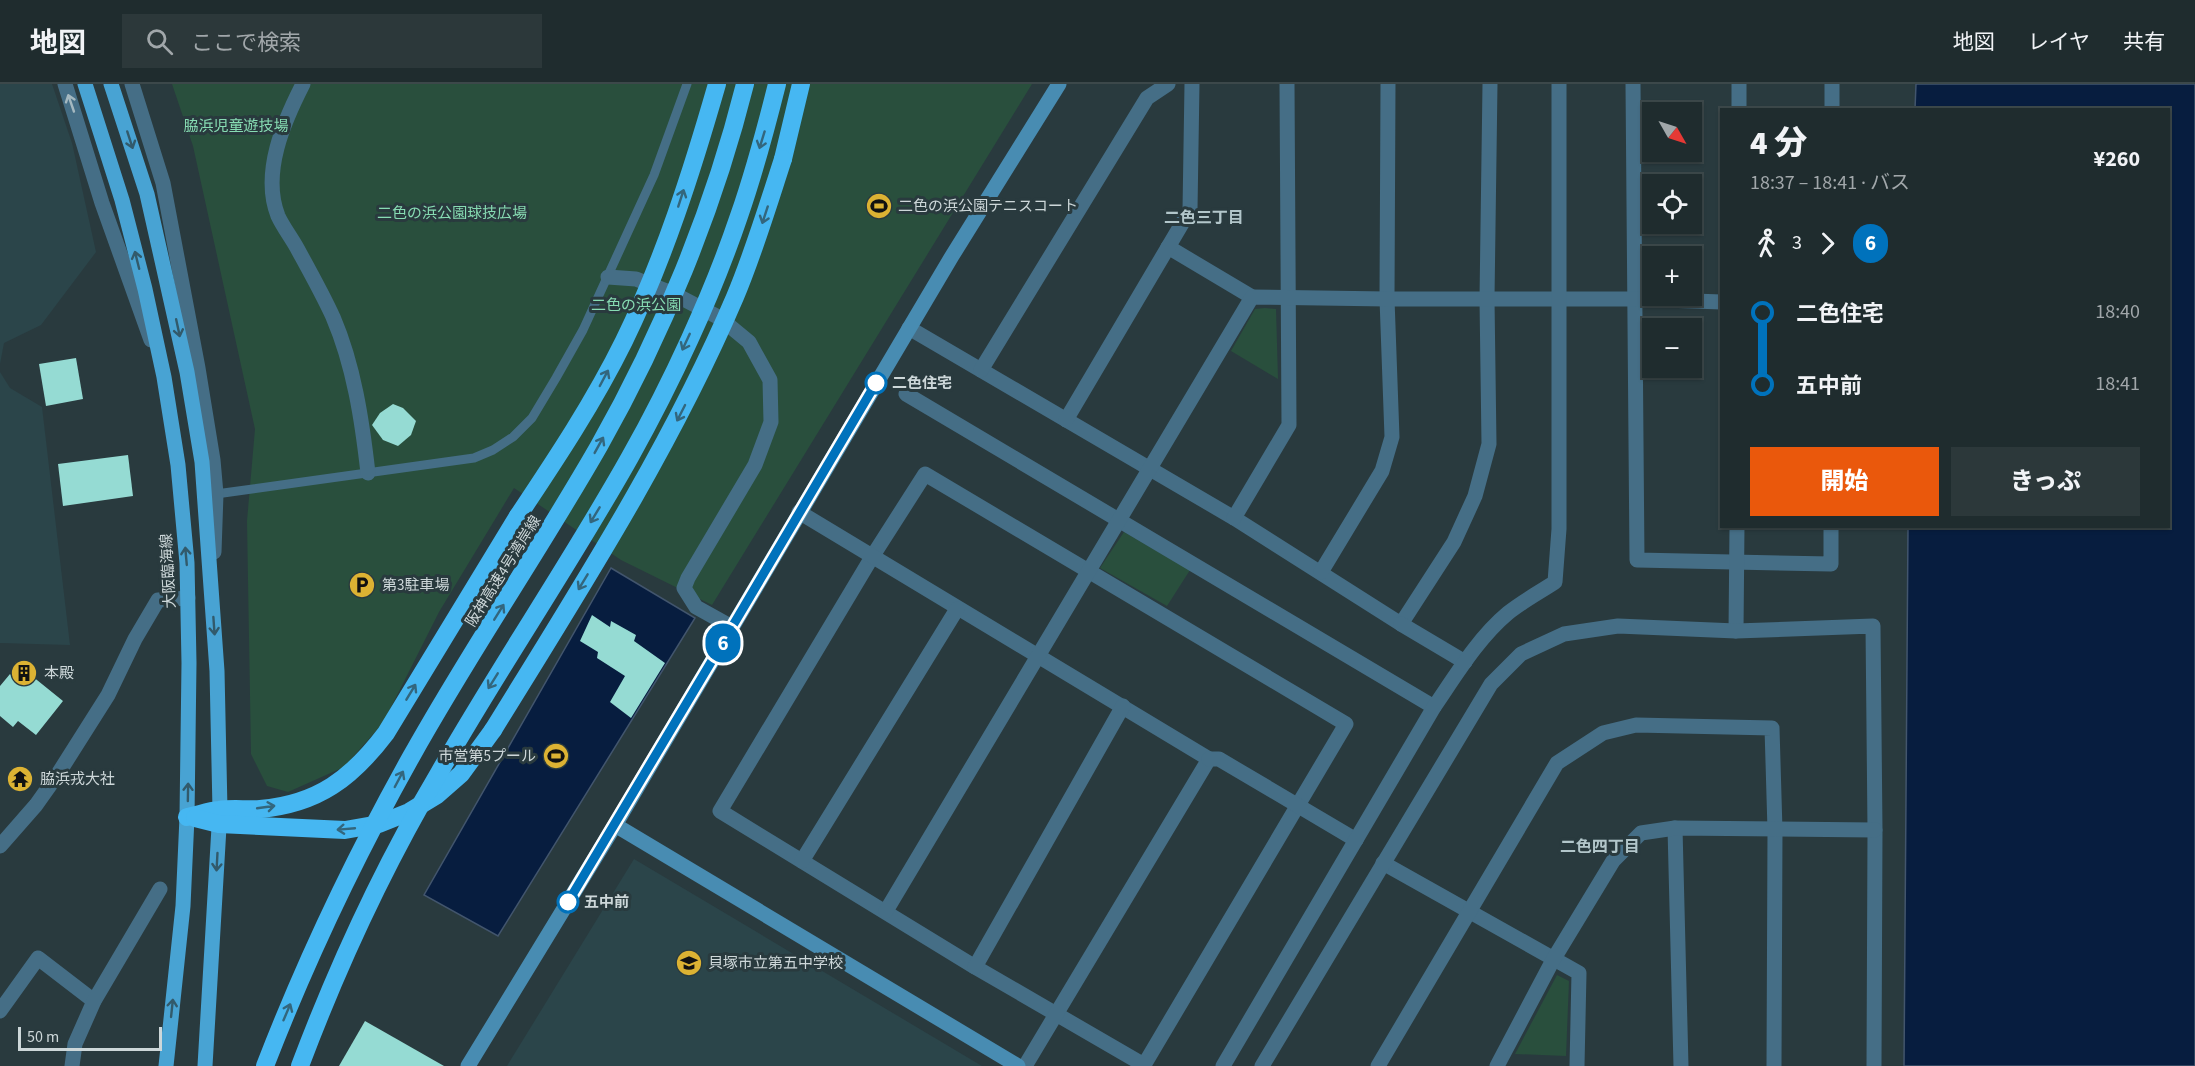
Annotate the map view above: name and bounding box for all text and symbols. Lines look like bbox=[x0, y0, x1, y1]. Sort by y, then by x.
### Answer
search box bbox=[122, 14, 542, 68]
text: 地図 bbox=[30, 23, 86, 63]
icon: search bbox=[143, 25, 176, 58]
text: ここで検索 bbox=[191, 27, 301, 59]
text: 地図 bbox=[1953, 27, 1995, 57]
text: レイヤ bbox=[2028, 27, 2090, 57]
text: 共有 bbox=[2123, 27, 2165, 57]
one-way arrow bbox=[65, 94, 76, 113]
north arrow bbox=[1642, 102, 1702, 162]
map controls bbox=[1642, 102, 1702, 378]
park label: 脇浜児童遊技場 bbox=[183, 116, 289, 137]
text: 4 分 bbox=[1750, 120, 1807, 167]
one-way arrow bbox=[125, 130, 136, 149]
one-way arrow bbox=[756, 130, 767, 149]
text: ¥260 bbox=[2094, 143, 2140, 175]
text: 18:37 – 18:41 · バス bbox=[1750, 169, 1910, 197]
button: locate bbox=[1642, 174, 1702, 234]
one-way arrow bbox=[676, 189, 687, 208]
sports icon: 二色の浜公園テニスコート bbox=[864, 191, 894, 221]
place label: 二色の浜公園テニスコート bbox=[898, 196, 1078, 217]
park label: 二色の浜公園球技広場 bbox=[377, 203, 527, 224]
one-way arrow bbox=[759, 205, 770, 224]
district label: 二色三丁目 bbox=[1164, 207, 1244, 229]
icon: walk bbox=[1750, 227, 1783, 260]
icon: forward bbox=[1811, 227, 1844, 260]
text: 6 bbox=[1865, 228, 1876, 258]
text: 3 bbox=[1792, 229, 1802, 257]
button: + bbox=[1642, 246, 1702, 306]
one-way arrow bbox=[131, 251, 143, 270]
park label: 二色の浜公園 bbox=[591, 295, 681, 316]
text: 二色住宅 bbox=[1796, 298, 1884, 330]
text: 18:40 bbox=[2095, 298, 2140, 326]
one-way arrow bbox=[173, 318, 184, 338]
button: − bbox=[1642, 318, 1702, 378]
one-way arrow bbox=[680, 333, 692, 351]
one-way arrow bbox=[599, 369, 610, 387]
text: 五中前 bbox=[1796, 370, 1862, 402]
text: 18:41 bbox=[2095, 370, 2140, 398]
marker: 二色住宅 bbox=[865, 372, 887, 394]
place label: 二色住宅 bbox=[892, 373, 952, 394]
one-way arrow bbox=[674, 404, 686, 422]
one-way arrow bbox=[593, 437, 605, 454]
button: 開始 bbox=[1750, 447, 1939, 516]
button: きっぷ bbox=[1951, 447, 2140, 516]
one-way arrow bbox=[589, 506, 601, 523]
street label: 阪神高速4号湾岸線 bbox=[461, 512, 546, 631]
street label: 大阪臨海線 bbox=[156, 533, 181, 609]
one-way arrow bbox=[180, 546, 191, 566]
parking icon: 第3駐車場 bbox=[347, 570, 377, 600]
one-way arrow bbox=[577, 573, 589, 590]
place label: 第3駐車場 bbox=[382, 575, 449, 596]
one-way arrow bbox=[493, 604, 505, 621]
one-way arrow bbox=[209, 615, 220, 635]
line badge: 6 bbox=[704, 624, 742, 662]
text: 6 bbox=[717, 628, 729, 658]
building icon: 本殿 bbox=[9, 658, 39, 688]
place label: 本殿 bbox=[44, 663, 74, 684]
one-way arrow bbox=[487, 672, 499, 689]
one-way arrow bbox=[405, 684, 417, 701]
sports icon: 市営第5プール bbox=[541, 741, 571, 771]
place label: 市営第5プール bbox=[439, 746, 536, 767]
temple icon: 脇浜戎大社 bbox=[5, 764, 35, 794]
place label: 脇浜戎大社 bbox=[40, 769, 115, 790]
one-way arrow bbox=[394, 771, 405, 789]
one-way arrow bbox=[182, 783, 194, 803]
one-way arrow bbox=[256, 802, 275, 813]
one-way arrow bbox=[337, 824, 357, 835]
district label: 二色四丁目 bbox=[1560, 836, 1640, 858]
one-way arrow bbox=[211, 852, 222, 872]
marker: 五中前 bbox=[557, 891, 579, 913]
place label: 五中前 bbox=[584, 892, 629, 913]
school or university icon: 貝塚市立第五中学校 bbox=[674, 948, 704, 978]
place label: 貝塚市立第五中学校 bbox=[708, 953, 843, 974]
one-way arrow bbox=[167, 998, 178, 1018]
one-way arrow bbox=[282, 1003, 293, 1021]
scale bar bbox=[18, 1024, 162, 1052]
text: 50 m bbox=[27, 1026, 59, 1048]

